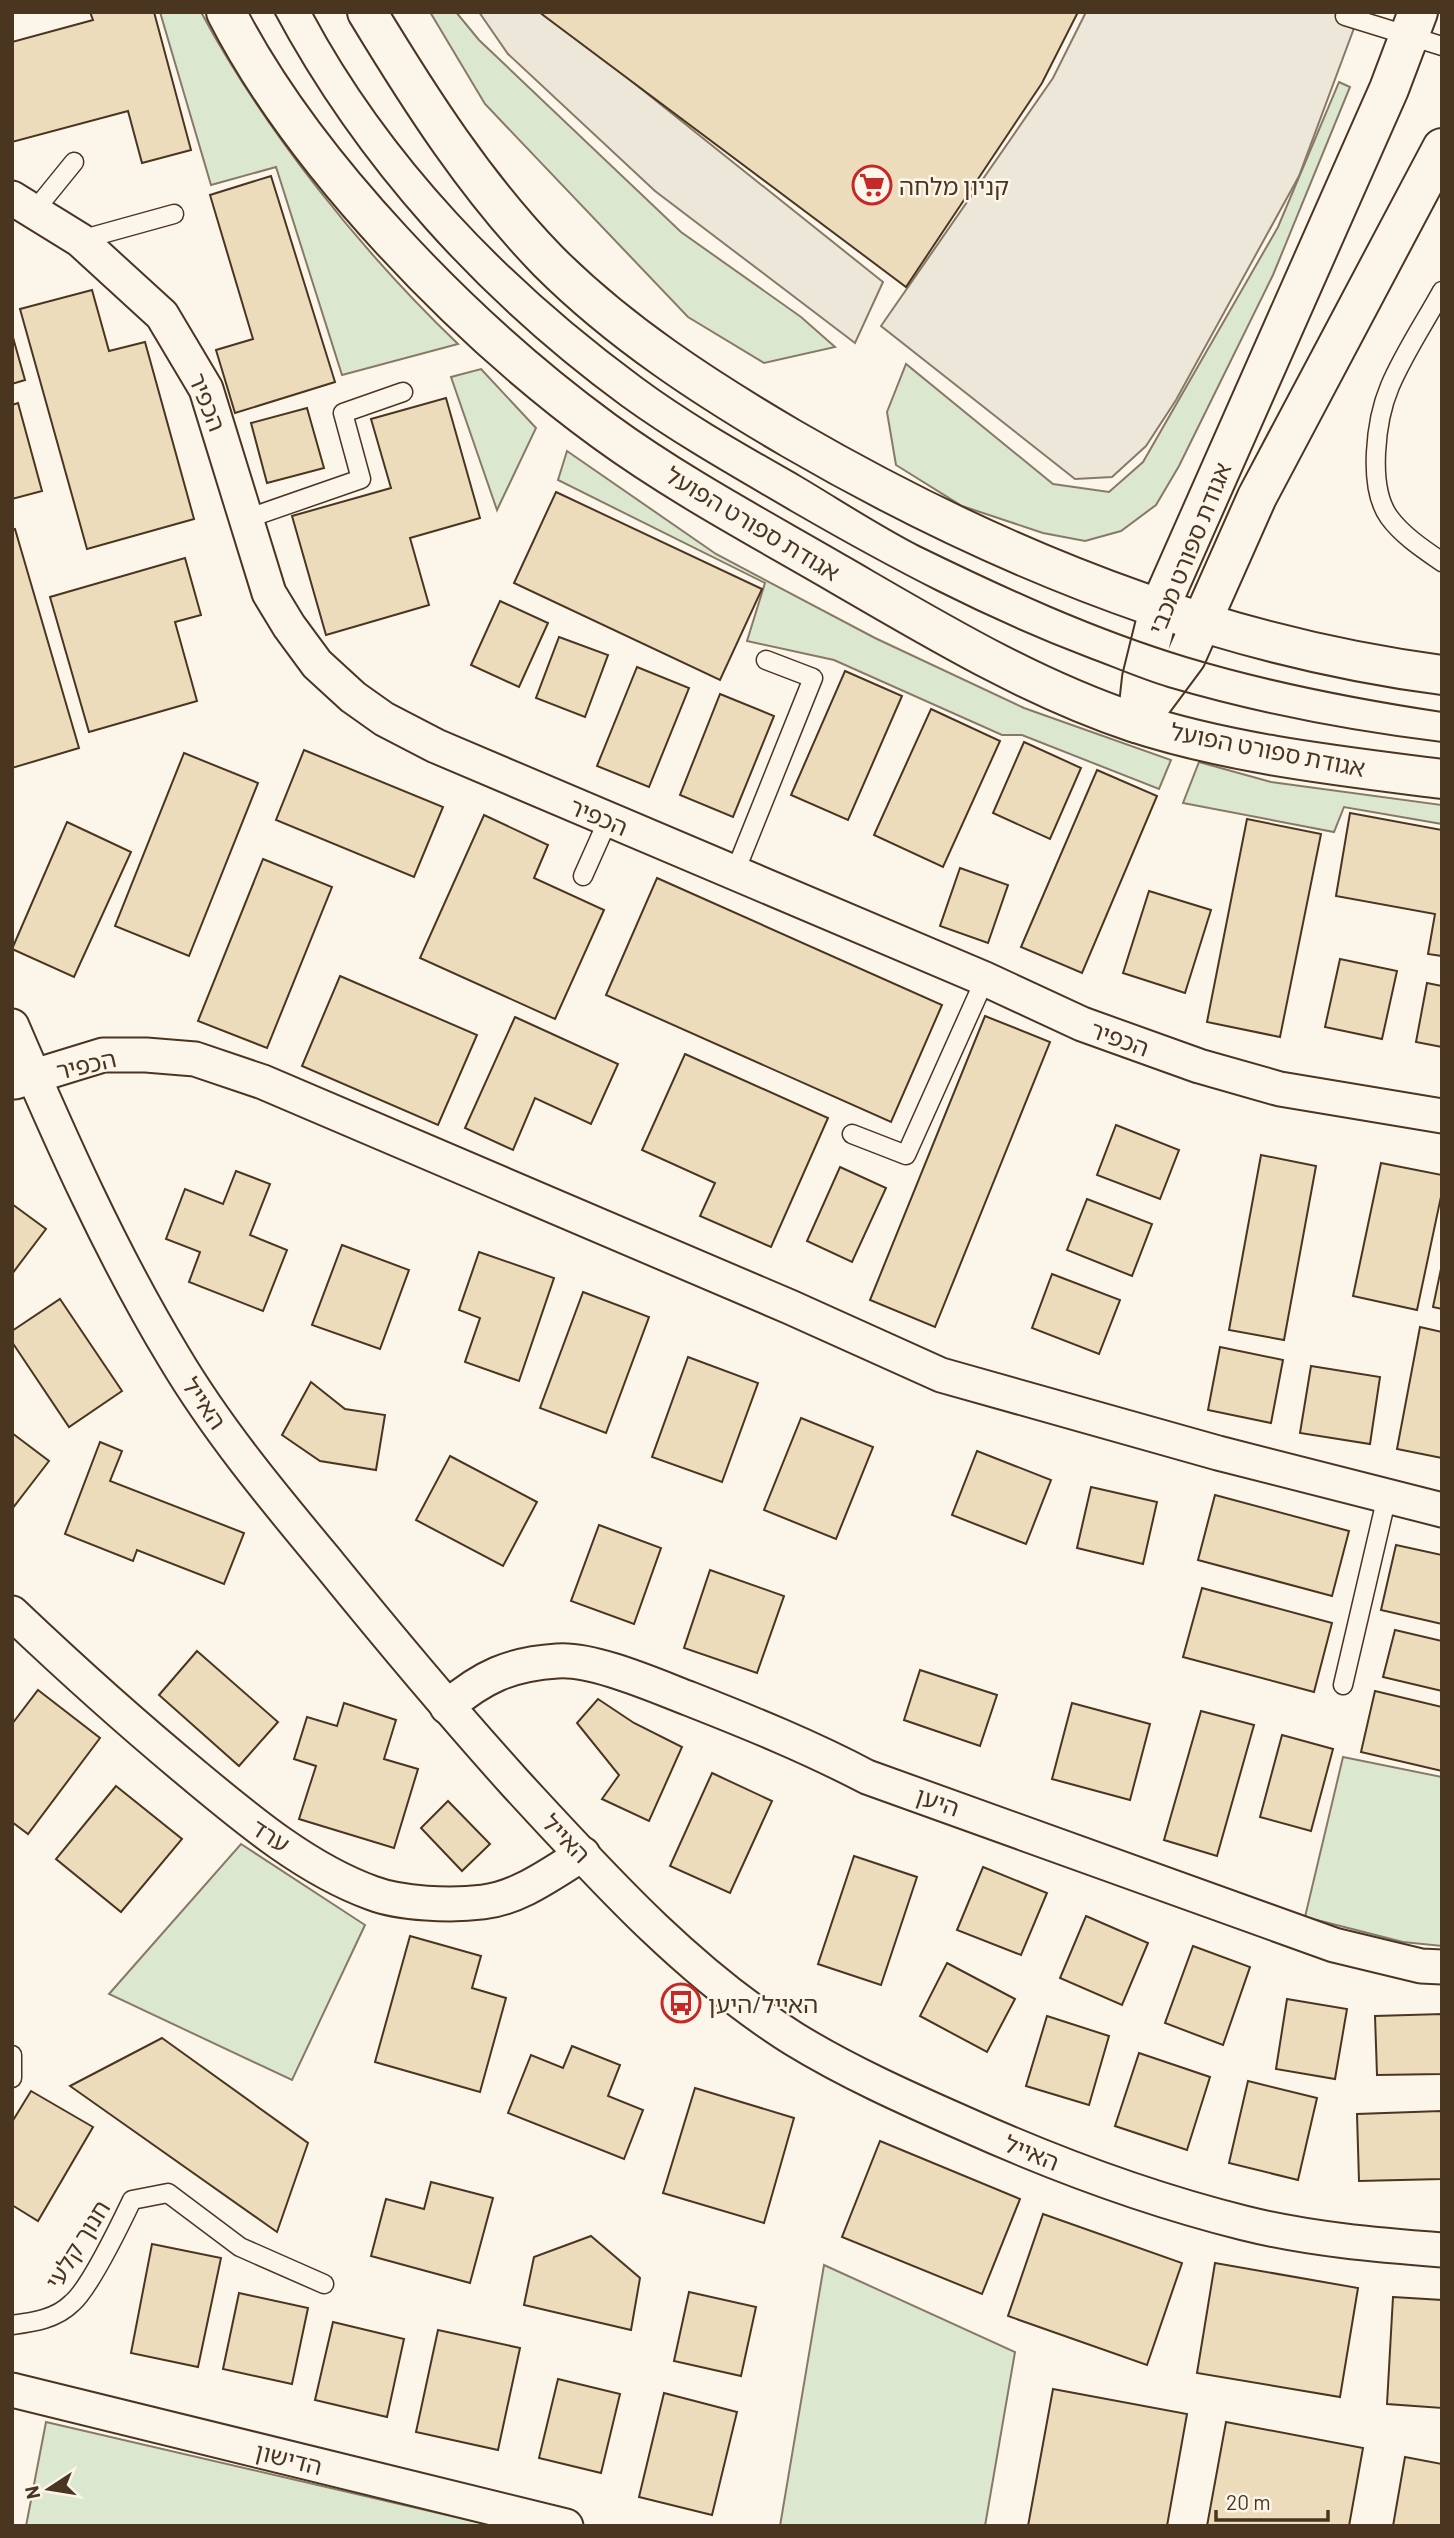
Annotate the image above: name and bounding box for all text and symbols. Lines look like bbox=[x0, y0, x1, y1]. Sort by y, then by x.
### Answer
supermarket icon: קניון מלחה bbox=[851, 164, 893, 206]
place label: קניון מלחה bbox=[899, 171, 1009, 200]
street label: הכפיר bbox=[183, 369, 233, 435]
street label: אגודת ספורט מכבי bbox=[1141, 458, 1237, 638]
street label: אגודת ספורט הפועל bbox=[661, 460, 845, 586]
street label: אגודת ספורט הפועל bbox=[1168, 716, 1368, 782]
street label: הכפיר bbox=[566, 791, 632, 841]
street label: הכפיר bbox=[1087, 1014, 1153, 1062]
street label: הכפיר bbox=[53, 1043, 119, 1085]
street label: האייל bbox=[177, 1372, 233, 1434]
street label: היען bbox=[912, 1780, 964, 1822]
street label: האייל bbox=[537, 1808, 597, 1868]
street label: ערד bbox=[246, 1812, 296, 1858]
bus stop icon: האייל/היען bbox=[660, 1982, 702, 2024]
place label: האייל/היען bbox=[708, 1989, 818, 2018]
street label: האייל bbox=[1000, 2128, 1064, 2176]
street label: חנוך קלעי bbox=[38, 2194, 116, 2294]
street label: הדישון bbox=[253, 2436, 325, 2480]
north arrow bbox=[14, 2454, 84, 2524]
scale bar bbox=[1216, 2478, 1328, 2522]
text: N bbox=[19, 2484, 44, 2501]
text: 20 m bbox=[1226, 2489, 1271, 2514]

